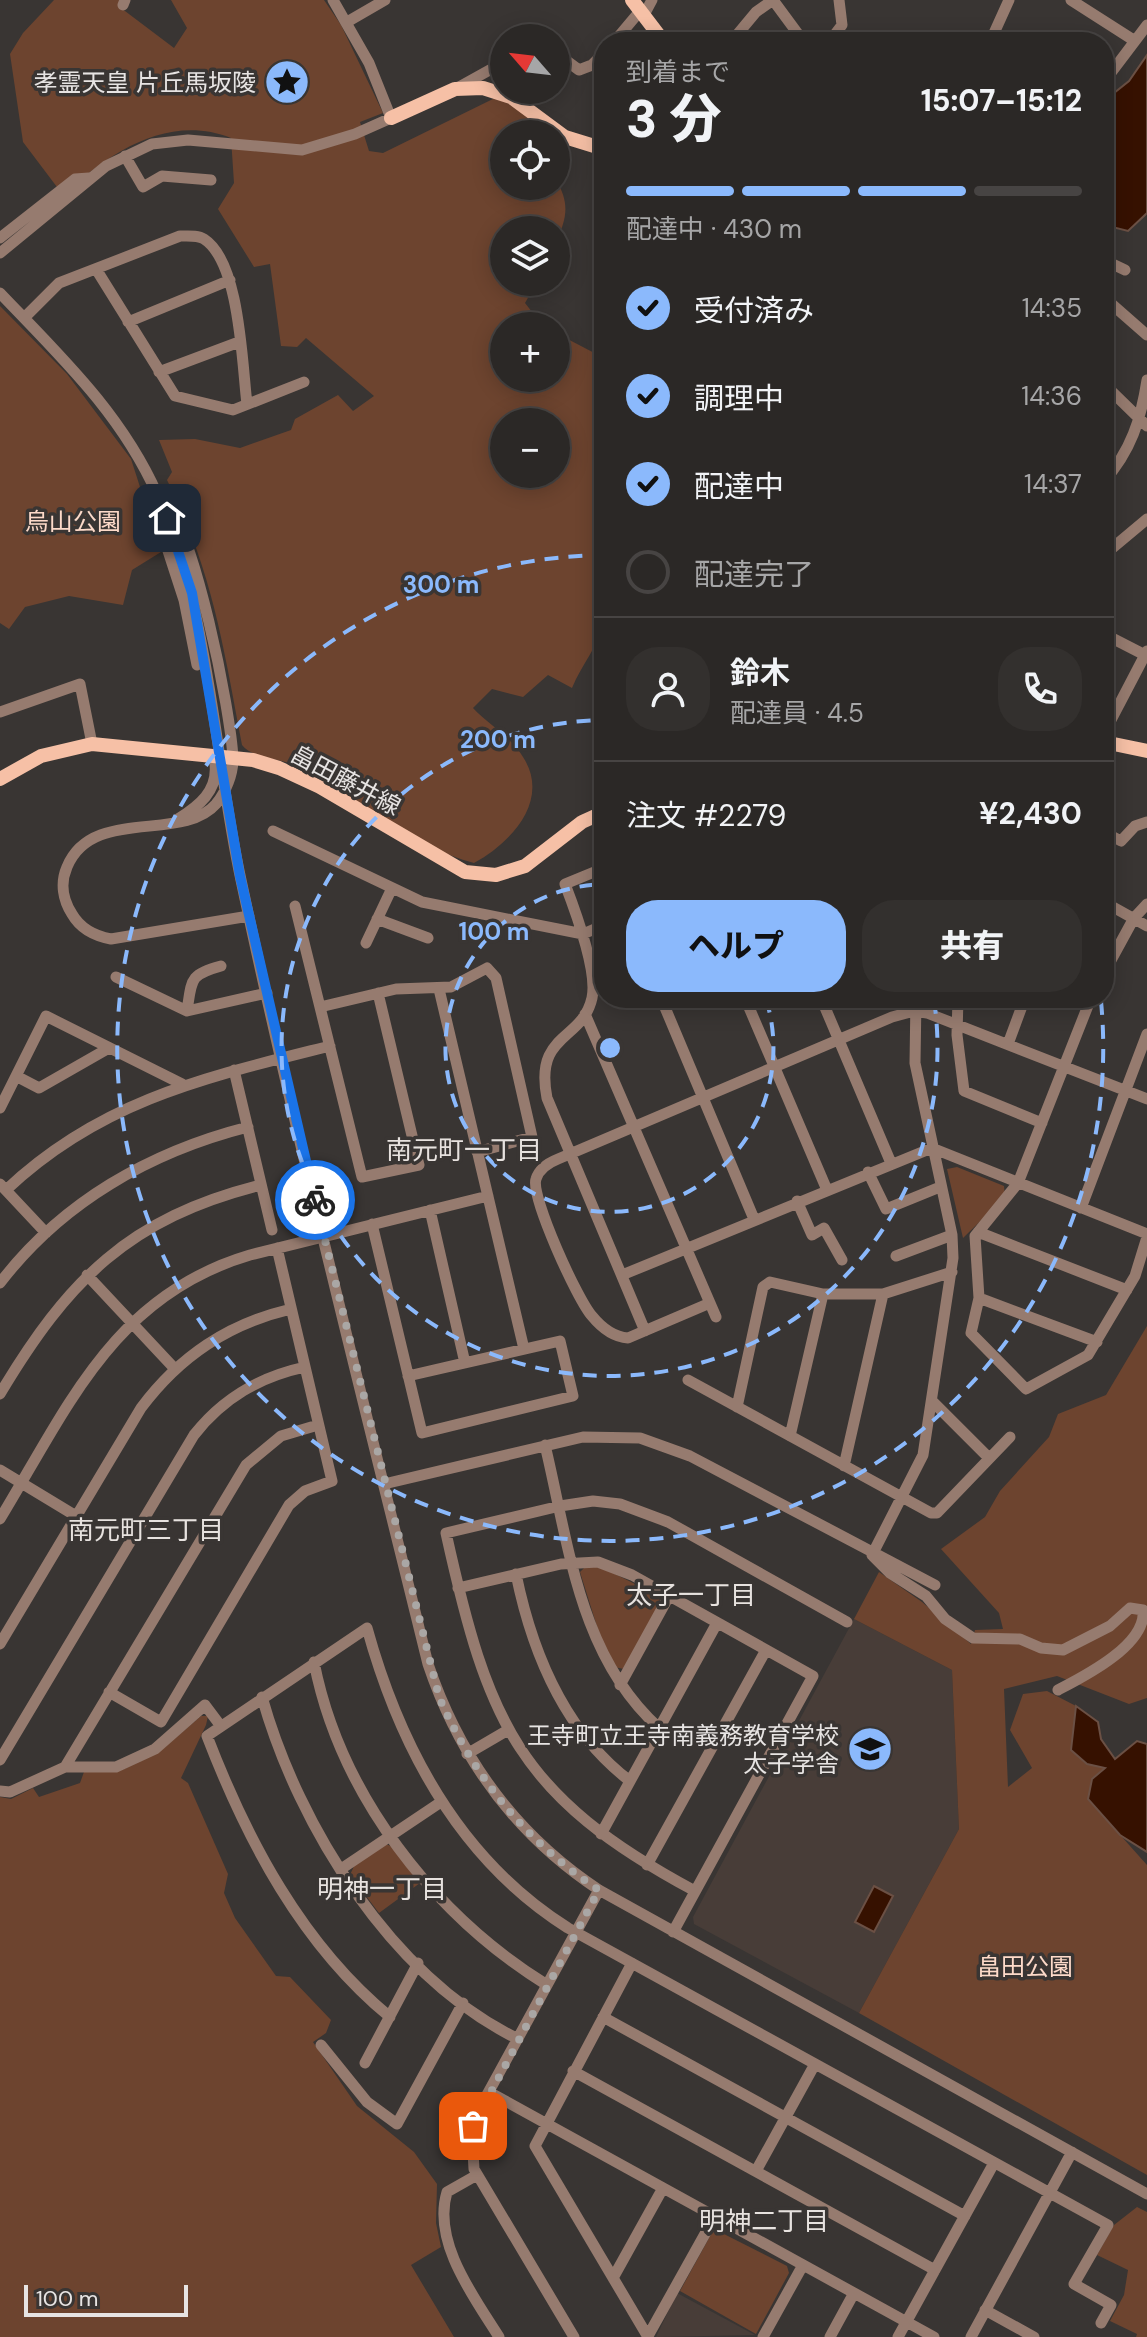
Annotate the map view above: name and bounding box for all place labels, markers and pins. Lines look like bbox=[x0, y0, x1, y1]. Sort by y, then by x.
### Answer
place icon: 孝霊天皇 片丘馬坂陵 bbox=[263, 58, 311, 106]
place label: 孝霊天皇 片丘馬坂陵 bbox=[34, 67, 256, 98]
pin bbox=[133, 484, 201, 552]
centre of rings bbox=[596, 1034, 624, 1062]
place label: 王寺町立王寺南義務教育学校 太子学舎 bbox=[527, 1720, 839, 1779]
school or university icon: 王寺町立王寺南義務教育学校 太子学舎 bbox=[846, 1725, 894, 1773]
pin bbox=[439, 2092, 507, 2160]

